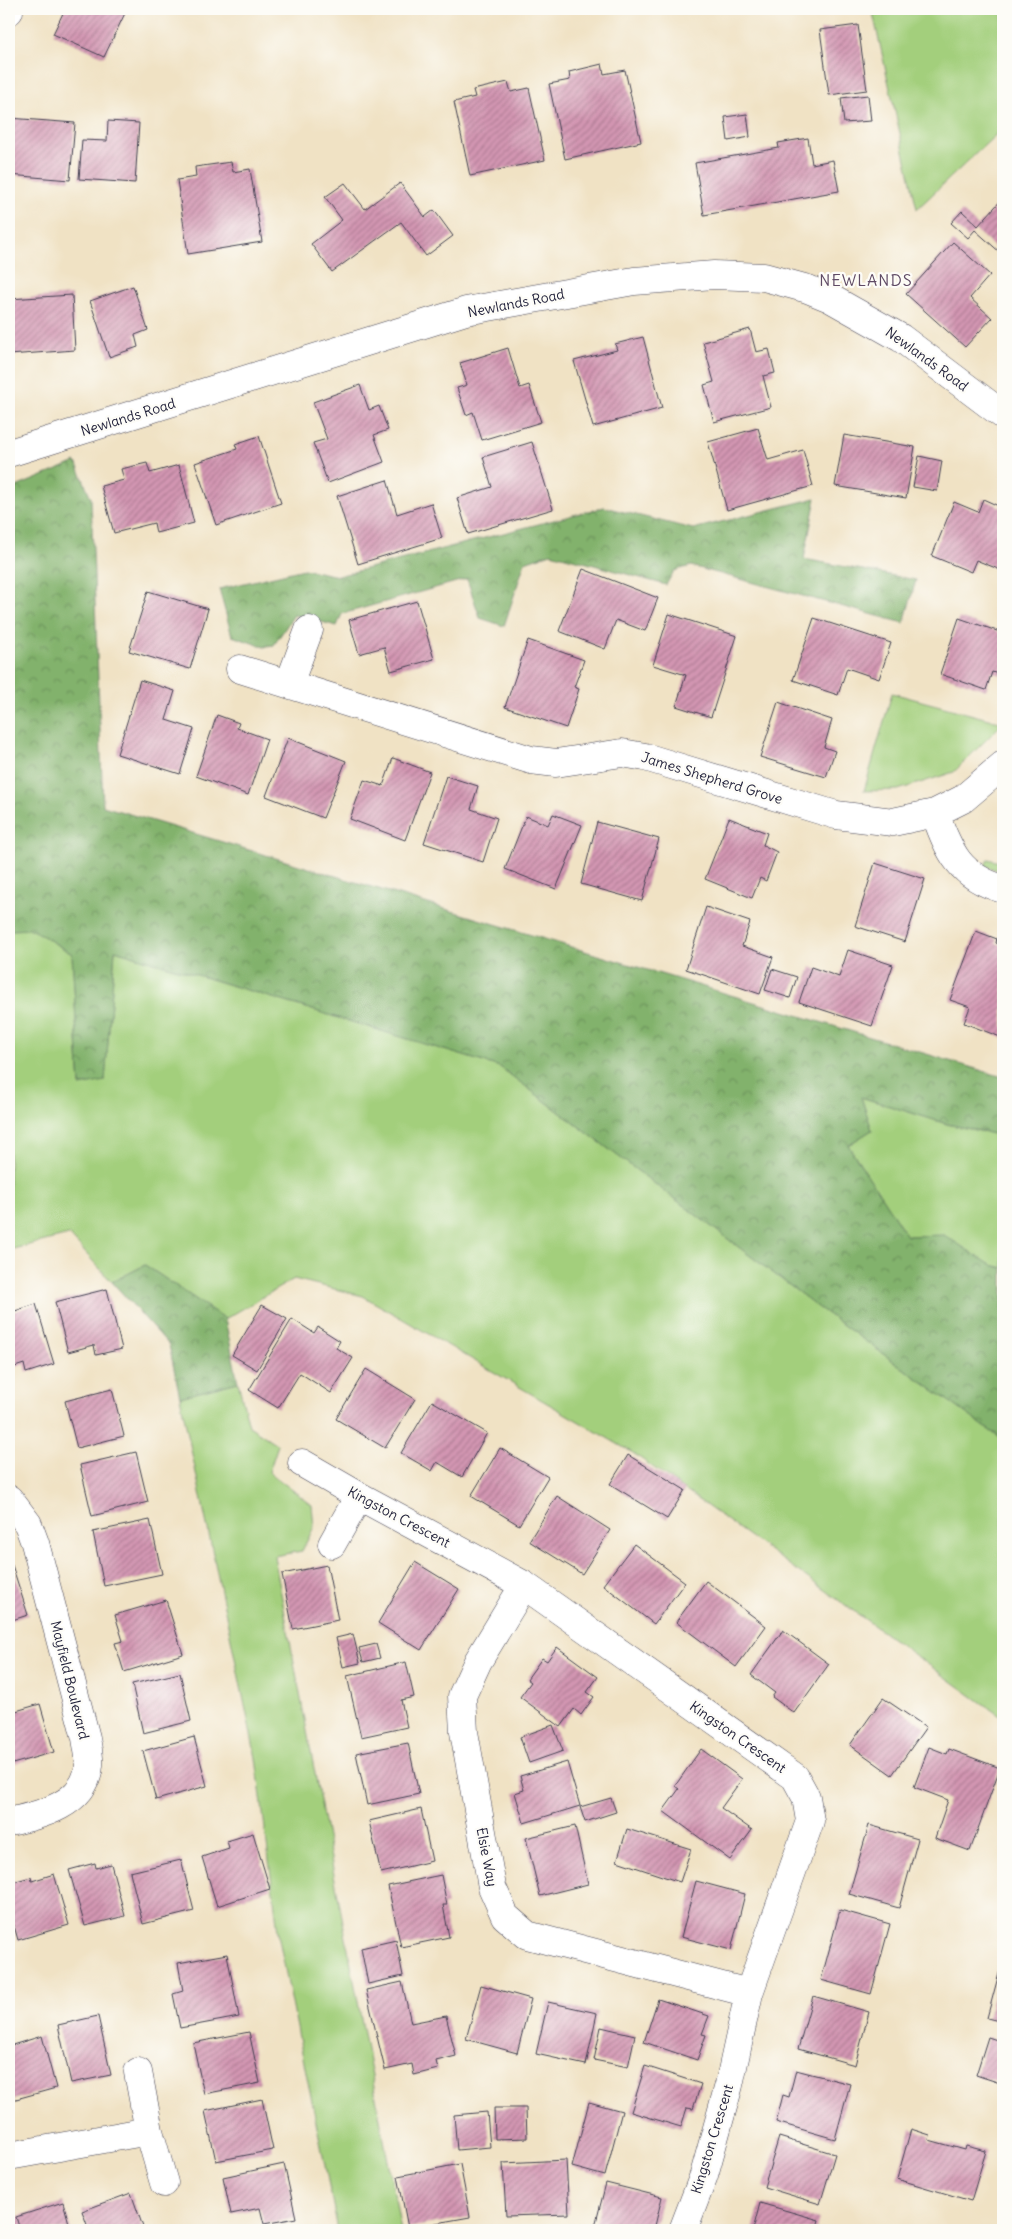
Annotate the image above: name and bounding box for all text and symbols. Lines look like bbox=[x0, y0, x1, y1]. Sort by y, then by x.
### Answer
district label: NEWLANDS bbox=[819, 270, 913, 290]
street label: Newlands Road bbox=[466, 285, 566, 321]
street label: Newlands Road bbox=[882, 323, 972, 395]
street label: Newlands Road bbox=[78, 394, 178, 440]
street label: James Shepherd Grove bbox=[639, 748, 785, 808]
street label: Kingston Crescent bbox=[345, 1482, 454, 1552]
street label: Mayfield Boulevard bbox=[47, 1619, 93, 1741]
street label: Kingston Crescent bbox=[686, 1697, 790, 1777]
street label: Elsie Way bbox=[472, 1826, 502, 1888]
street label: Kingston Crescent bbox=[687, 2082, 737, 2196]

